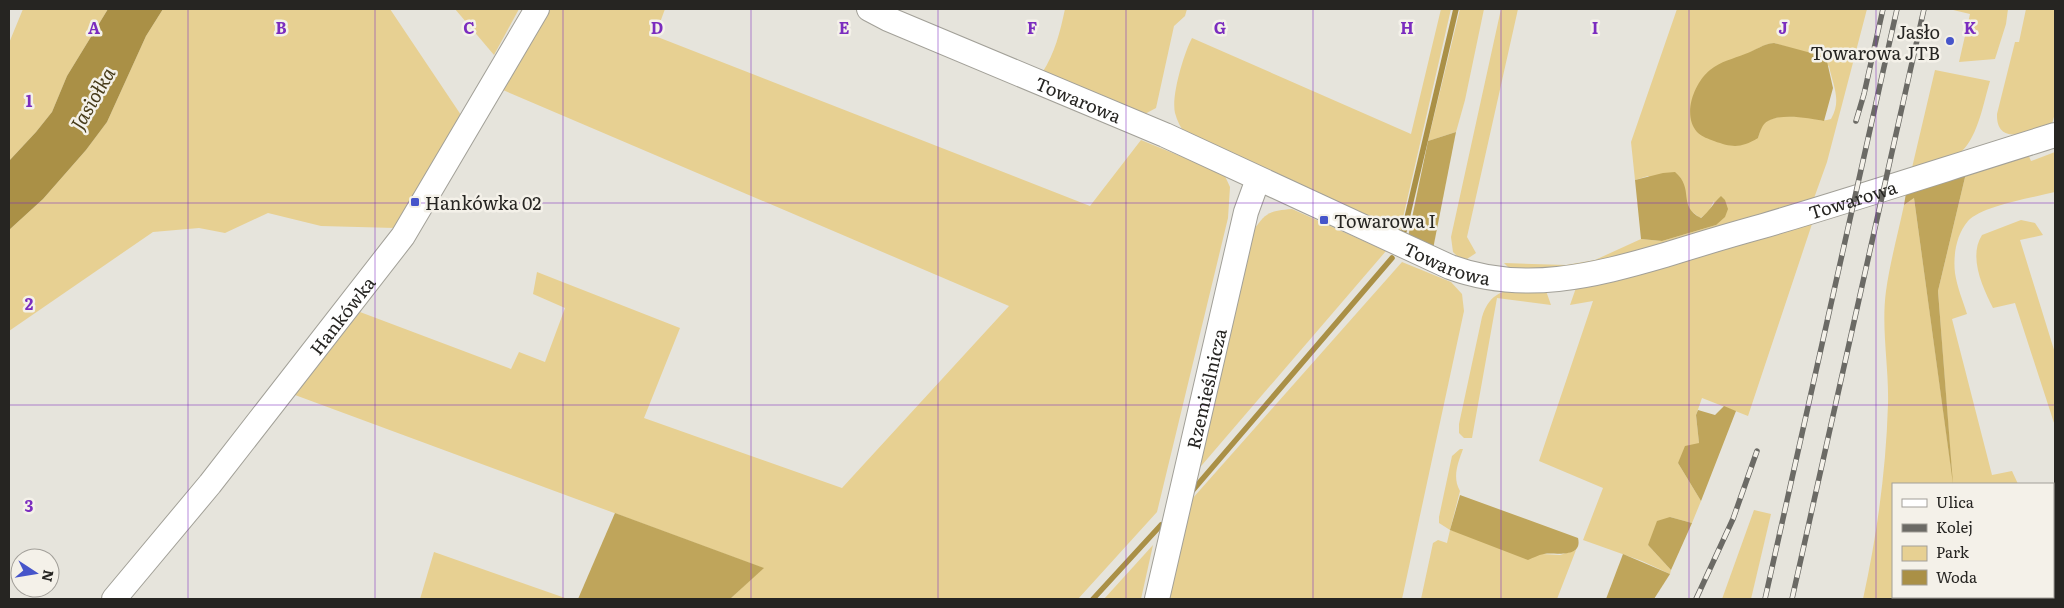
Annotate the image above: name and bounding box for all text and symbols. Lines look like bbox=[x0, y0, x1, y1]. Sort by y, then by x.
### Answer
text: A bbox=[88, 15, 100, 39]
text: B bbox=[275, 15, 287, 39]
text: C bbox=[463, 15, 475, 39]
text: D bbox=[651, 15, 663, 39]
text: E bbox=[839, 15, 850, 39]
text: F bbox=[1027, 15, 1037, 39]
text: G bbox=[1214, 15, 1226, 39]
text: H bbox=[1400, 15, 1414, 39]
text: I bbox=[1592, 15, 1598, 39]
text: J bbox=[1778, 15, 1788, 39]
text: K bbox=[1964, 15, 1977, 39]
place label: Jasło Towarowa JTB bbox=[1810, 18, 1940, 66]
marker: Jasło Towarowa JTB bbox=[1944, 35, 1956, 47]
water label: Jasiołka bbox=[63, 61, 121, 134]
street label: Towarowa bbox=[1031, 69, 1126, 129]
text: 1 bbox=[26, 88, 33, 112]
street label: Towarowa bbox=[1805, 172, 1900, 225]
place label: Hankówka 02 bbox=[425, 189, 541, 216]
marker: Hankówka 02 bbox=[409, 196, 421, 208]
place label: Towarowa I bbox=[1334, 207, 1436, 234]
marker: Towarowa I bbox=[1318, 214, 1330, 226]
street label: Towarowa bbox=[1400, 234, 1493, 291]
street label: Hankówka bbox=[302, 270, 381, 360]
text: 2 bbox=[25, 291, 34, 315]
street label: Rzemieślnicza bbox=[1178, 325, 1232, 451]
legend bbox=[1892, 483, 2054, 598]
text: Ulica bbox=[1936, 490, 1975, 513]
text: 3 bbox=[25, 493, 34, 517]
text: Kolej bbox=[1936, 515, 1973, 538]
text: Park bbox=[1936, 540, 1970, 563]
north arrow bbox=[10, 548, 60, 598]
text: Woda bbox=[1936, 565, 1978, 588]
text: N bbox=[38, 568, 60, 584]

